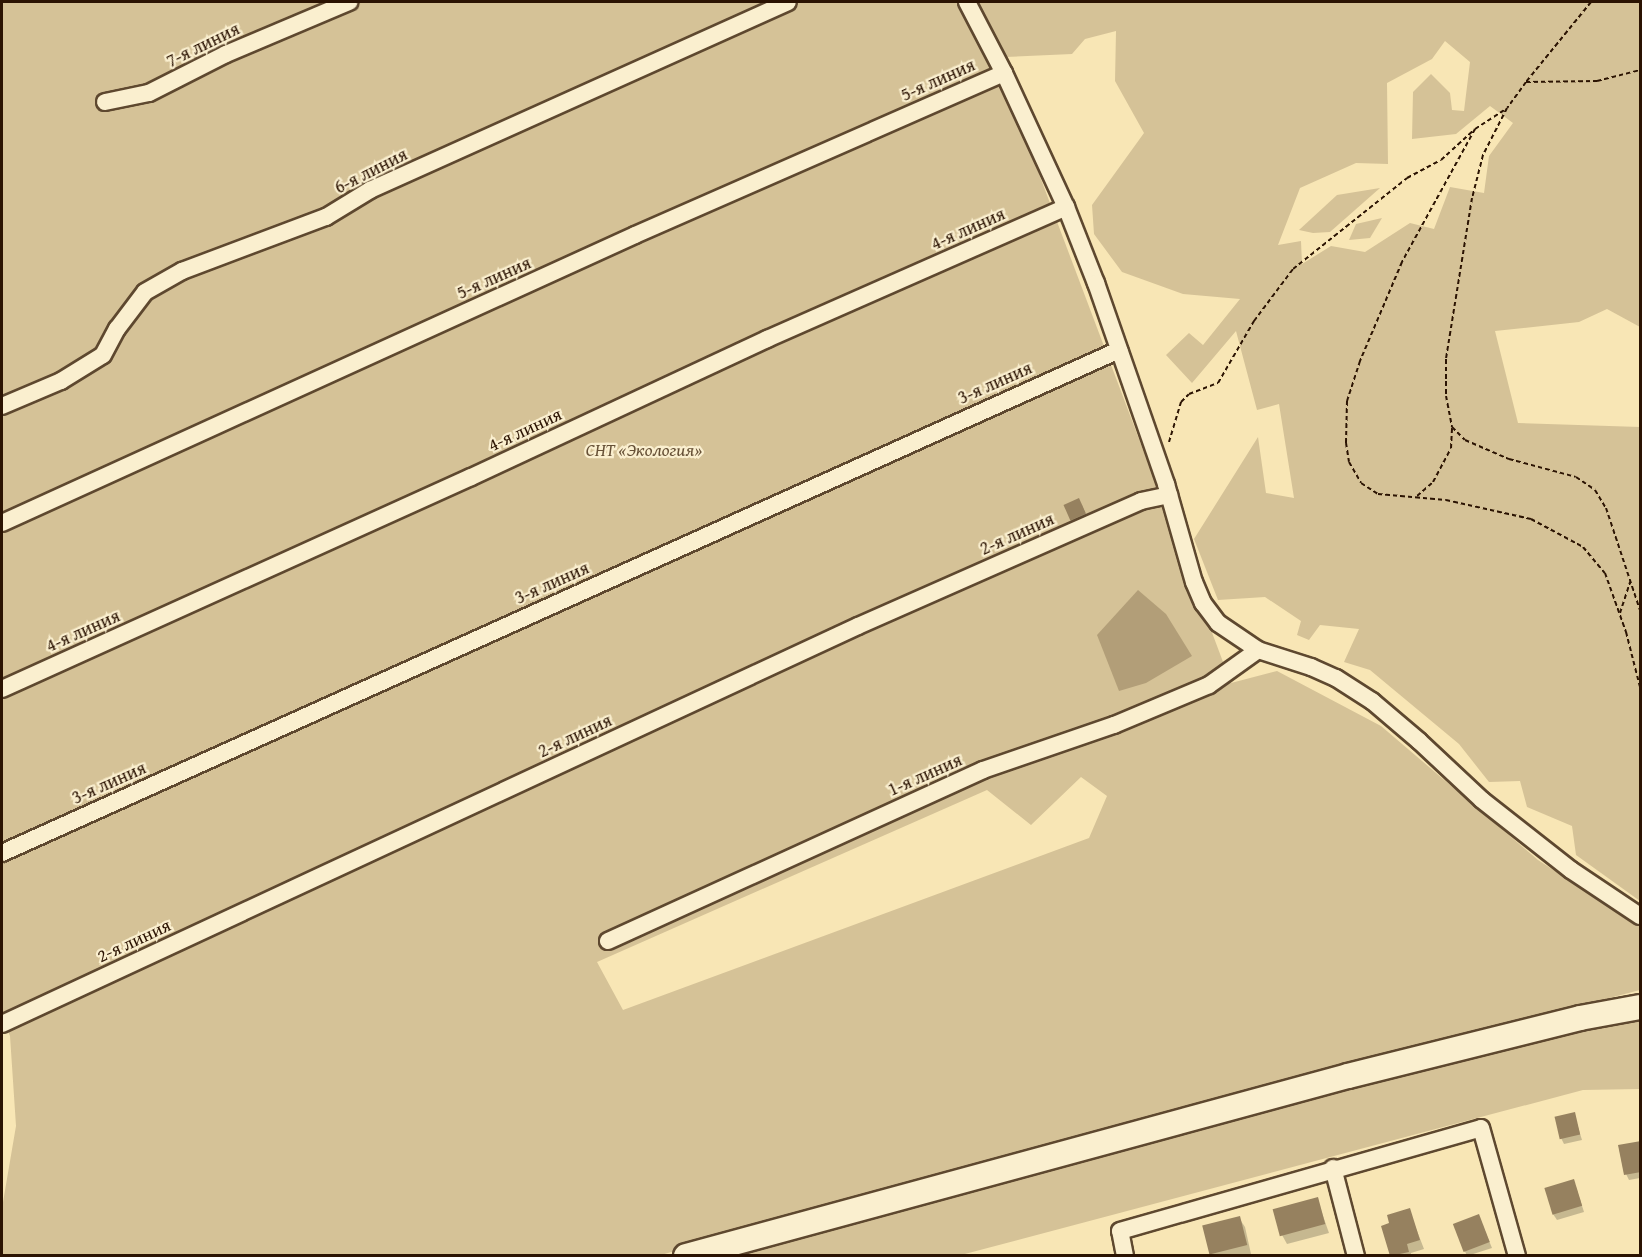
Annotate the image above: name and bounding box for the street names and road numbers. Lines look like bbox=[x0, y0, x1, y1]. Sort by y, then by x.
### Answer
street label: 7-я линия bbox=[163, 18, 243, 72]
street label: 5-я линия bbox=[898, 54, 978, 106]
street label: 6-я линия bbox=[331, 143, 411, 199]
street label: 4-я линия bbox=[928, 203, 1008, 255]
street label: 5-я линия bbox=[454, 252, 534, 304]
street label: 3-я линия bbox=[955, 357, 1035, 409]
street label: 4-я линия bbox=[485, 404, 565, 456]
street label: 2-я линия bbox=[977, 508, 1057, 560]
street label: 3-я линия bbox=[512, 557, 592, 609]
street label: 4-я линия bbox=[43, 605, 123, 657]
street label: 2-я линия bbox=[535, 710, 615, 762]
street label: 1-я линия bbox=[885, 749, 965, 801]
street label: 3-я линия bbox=[69, 757, 149, 809]
street label: 2-я линия bbox=[94, 915, 174, 967]

